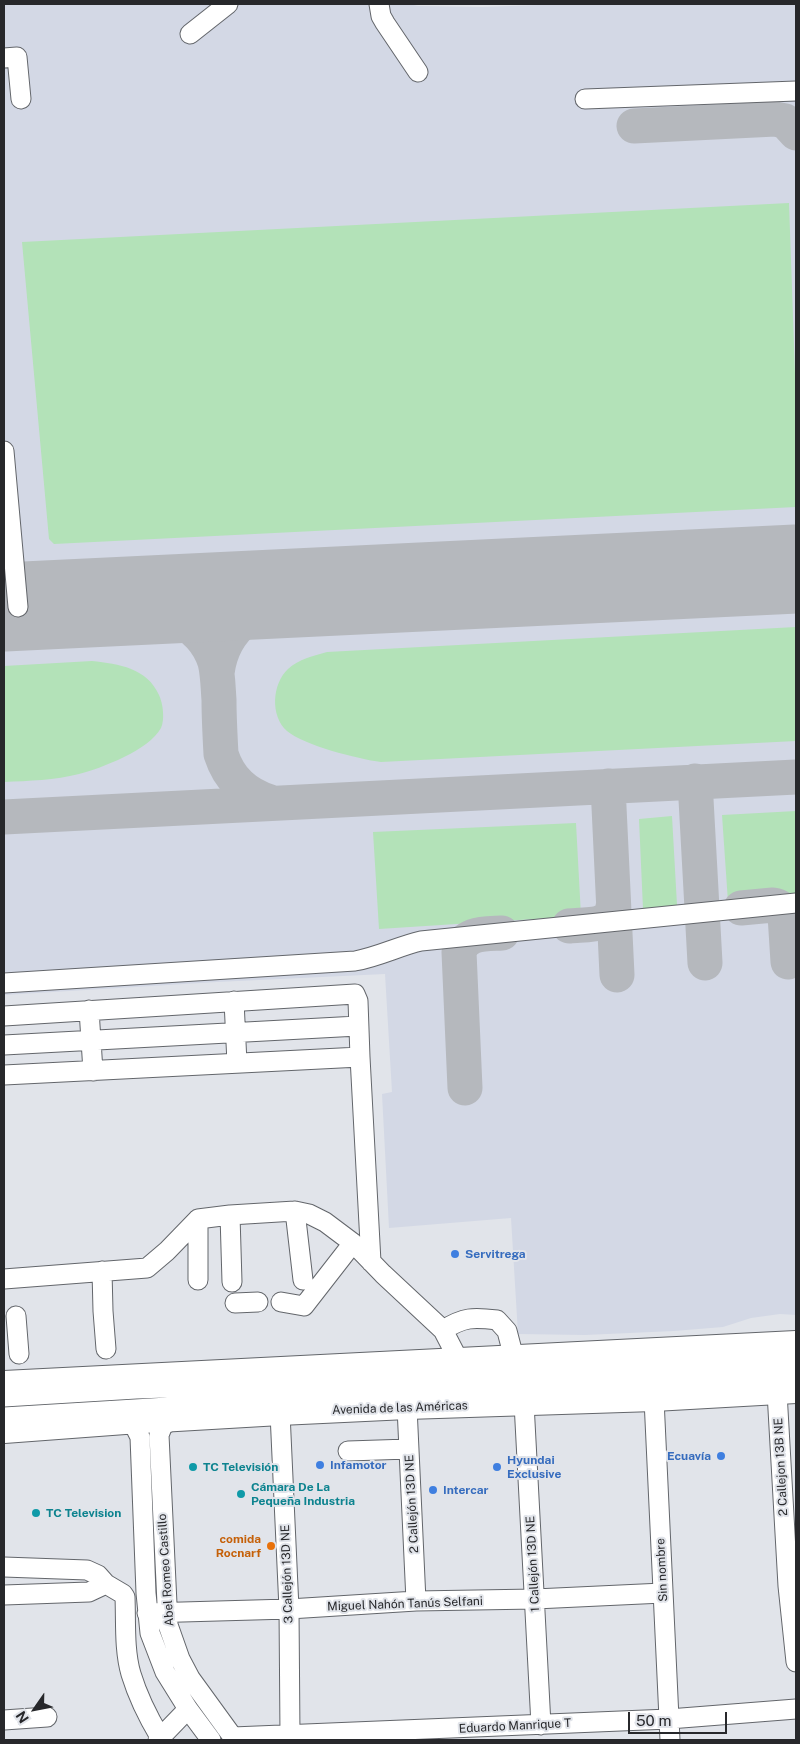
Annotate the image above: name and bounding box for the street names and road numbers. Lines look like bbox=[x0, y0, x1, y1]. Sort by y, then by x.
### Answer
street label: Avenida de las Américas bbox=[332, 1398, 468, 1418]
street label: 2 Callejon 13B NE bbox=[771, 1418, 791, 1516]
street label: 2 Callejón 13D NE bbox=[402, 1454, 422, 1554]
street label: Abel Romeo Castillo bbox=[155, 1513, 177, 1627]
street label: 1 Callejón 13D NE bbox=[523, 1516, 543, 1612]
street label: 3 Callejón 13D NE bbox=[278, 1524, 296, 1624]
street label: Sin nombre bbox=[653, 1538, 671, 1602]
street label: Miguel Nahón Tanús Selfani bbox=[327, 1594, 483, 1614]
street label: Eduardo Manrique T bbox=[459, 1716, 571, 1736]

